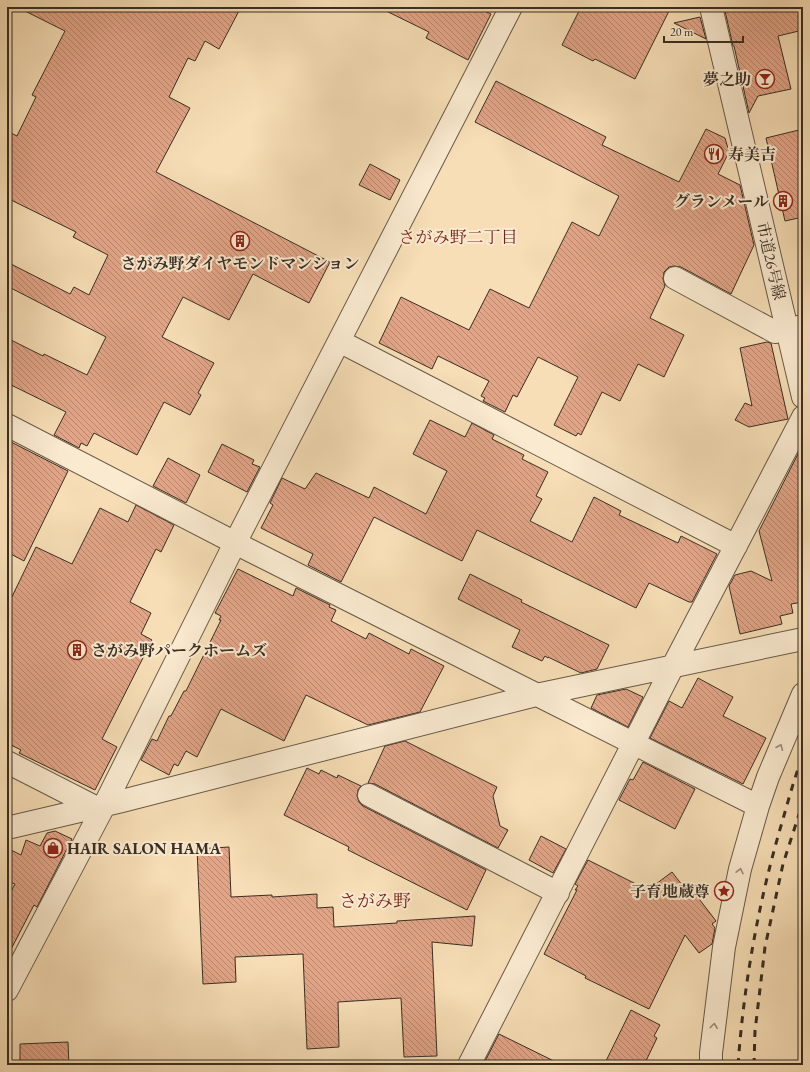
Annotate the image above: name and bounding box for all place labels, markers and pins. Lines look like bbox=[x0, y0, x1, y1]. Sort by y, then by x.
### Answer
bar icon: 夢之助 bbox=[754, 68, 776, 90]
place label: 夢之助 bbox=[703, 69, 751, 90]
restaurant icon: 寿美吉 bbox=[703, 143, 725, 165]
place label: 寿美吉 bbox=[728, 144, 776, 165]
building icon: グランメール bbox=[772, 190, 794, 212]
place label: グランメール bbox=[674, 191, 769, 212]
building icon: さがみ野ダイヤモンドマンション bbox=[229, 230, 251, 252]
place label: さがみ野ダイヤモンドマンション bbox=[121, 253, 359, 274]
building icon: さがみ野パークホームズ bbox=[66, 639, 88, 661]
place label: さがみ野パークホームズ bbox=[91, 640, 267, 661]
shop icon: HAIR SALON HAMA bbox=[42, 837, 64, 859]
place label: HAIR SALON HAMA bbox=[67, 838, 221, 859]
place icon: 子育地蔵尊 bbox=[713, 880, 735, 902]
place label: 子育地蔵尊 bbox=[630, 881, 710, 902]

